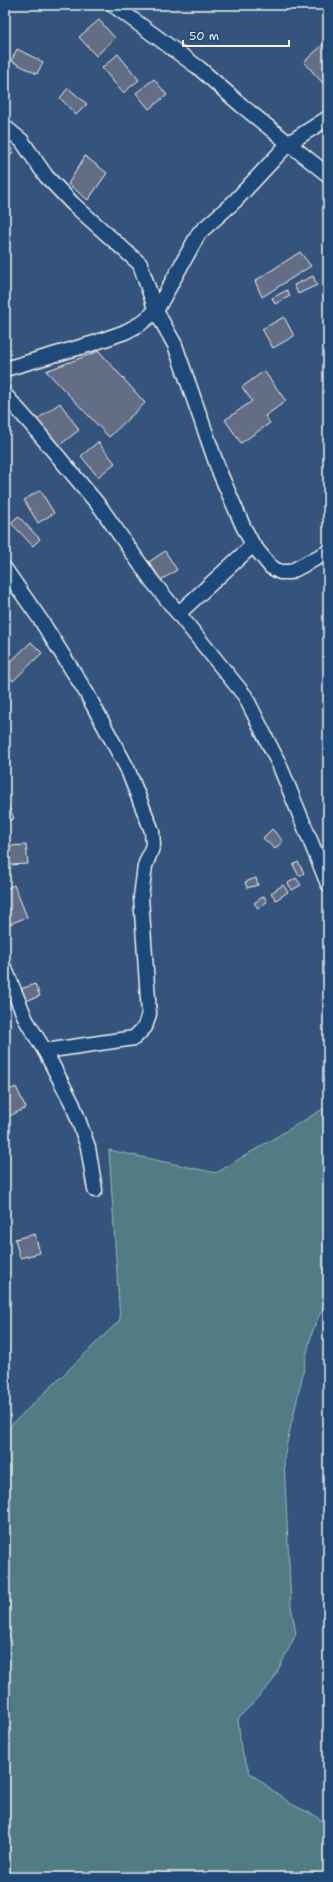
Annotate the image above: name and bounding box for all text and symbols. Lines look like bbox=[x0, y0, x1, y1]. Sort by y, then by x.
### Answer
scale bar bbox=[183, 22, 289, 48]
text: 50 m bbox=[189, 28, 219, 44]

